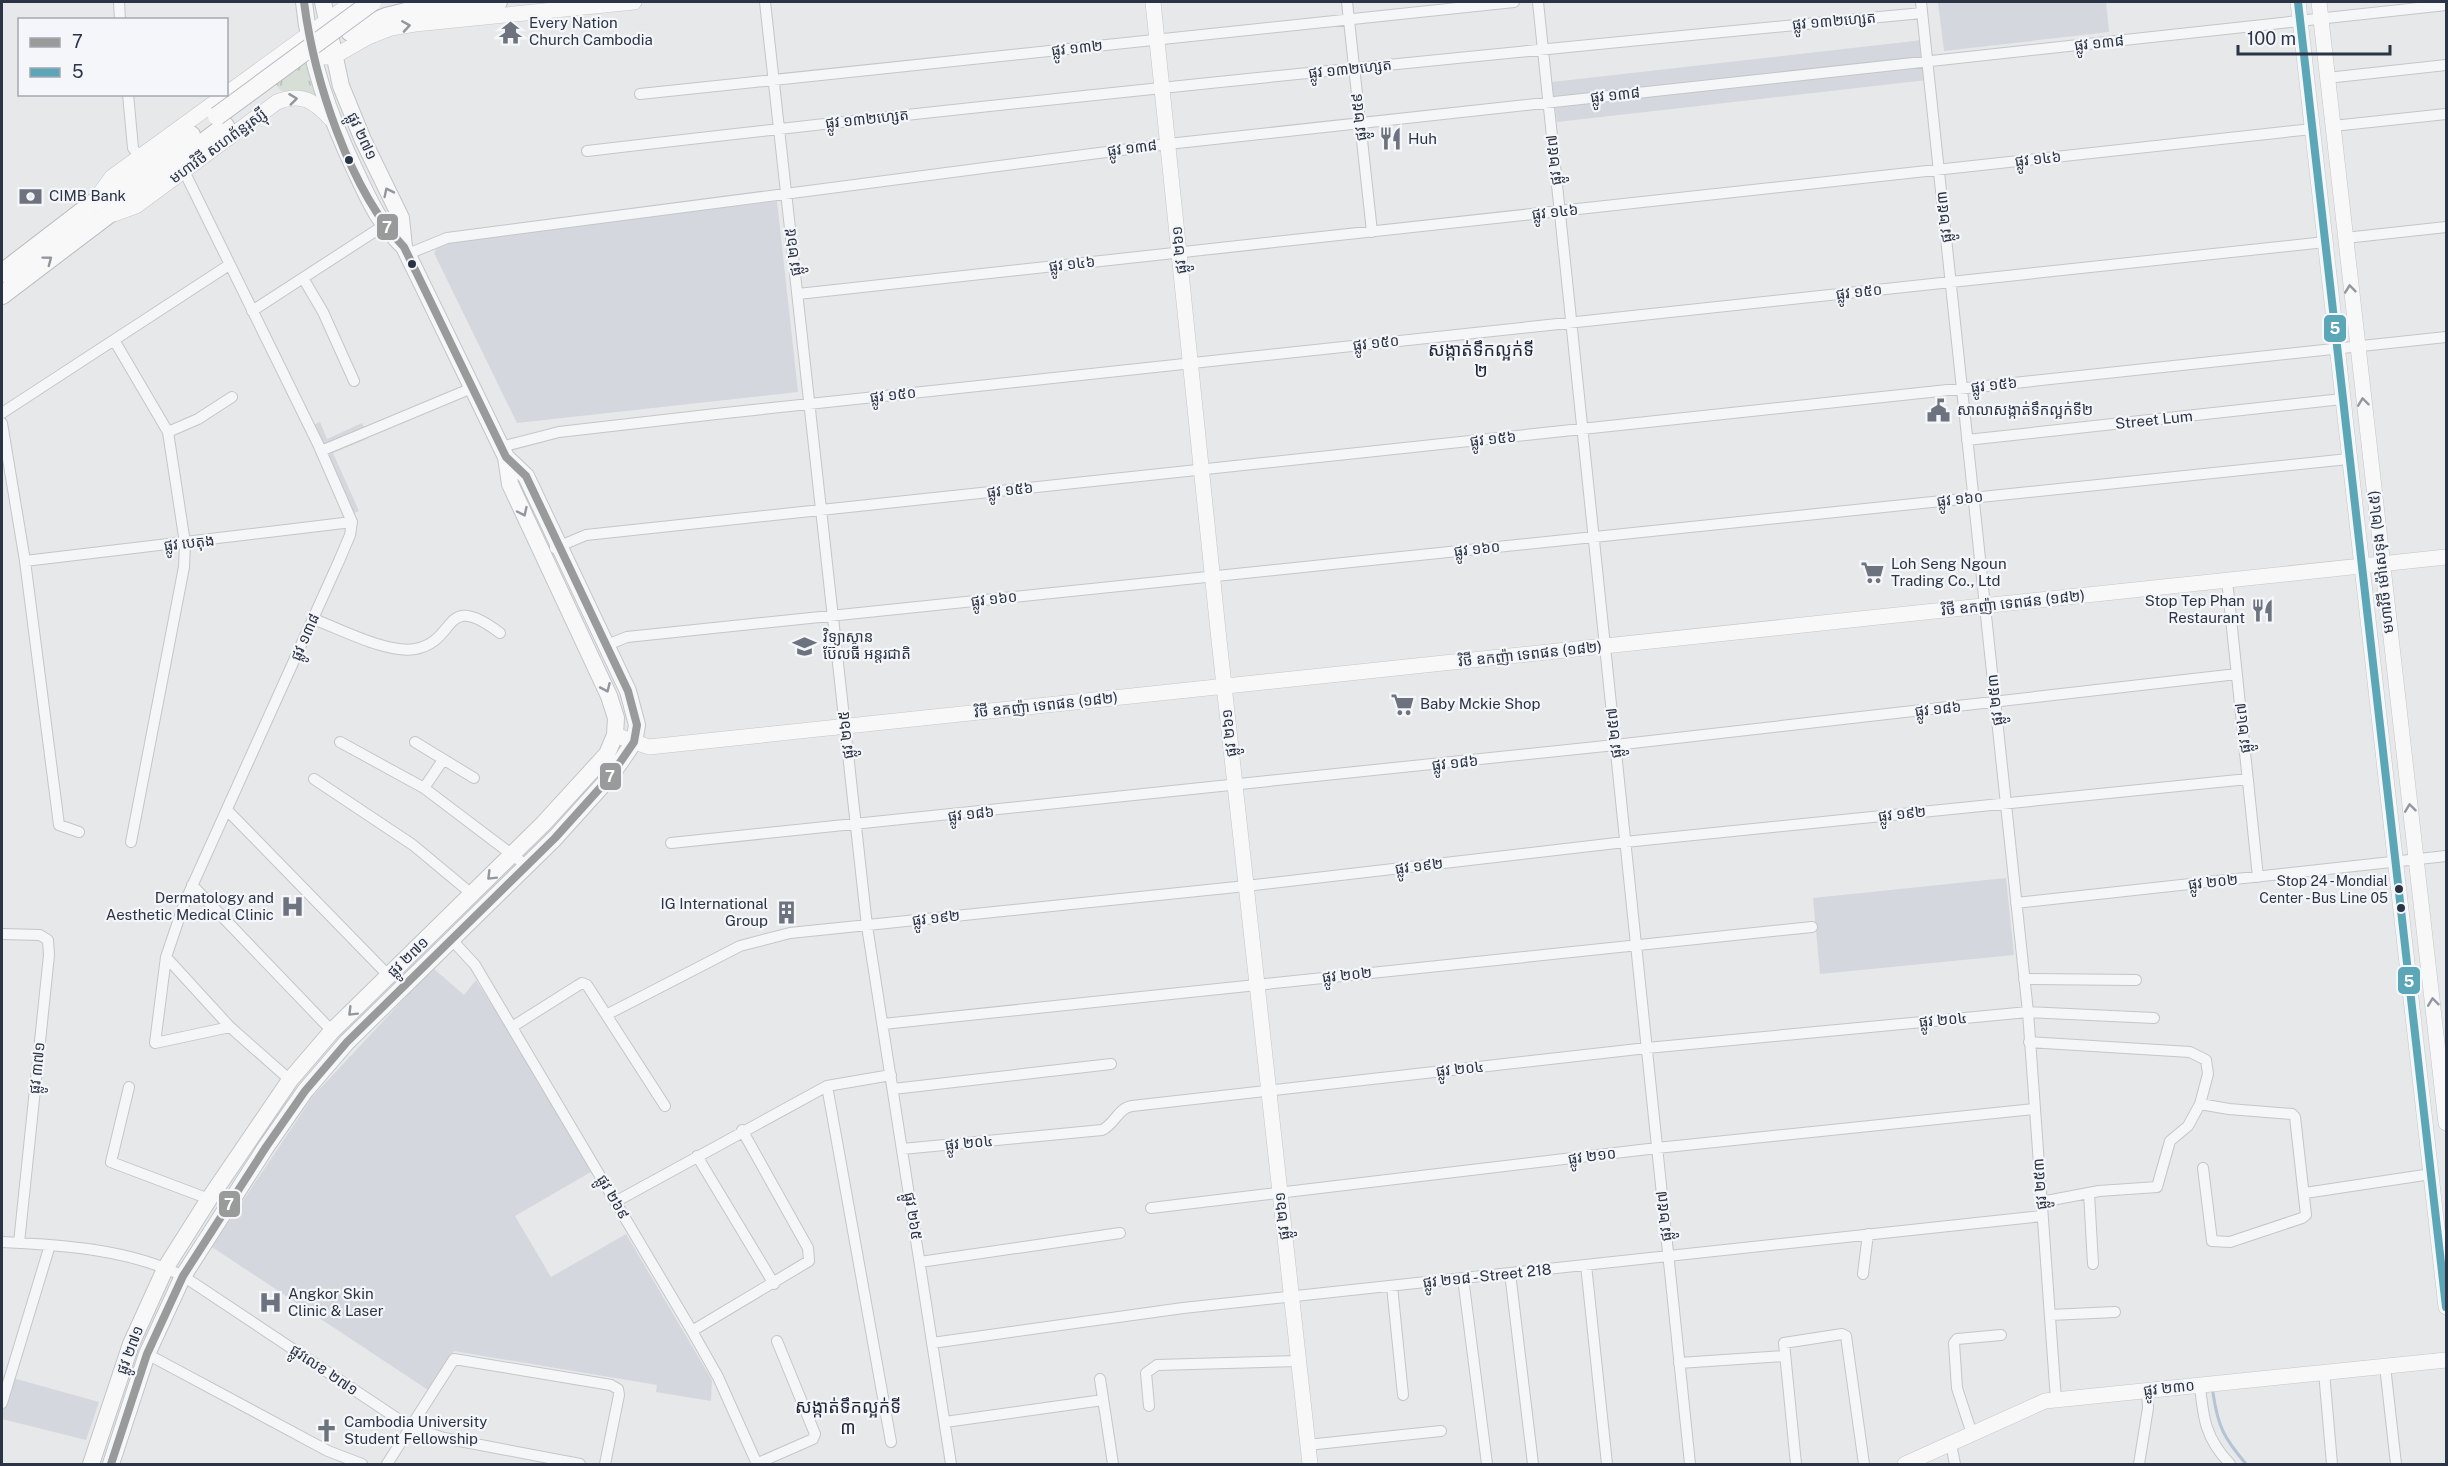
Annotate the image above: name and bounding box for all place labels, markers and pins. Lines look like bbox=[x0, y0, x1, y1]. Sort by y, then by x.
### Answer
place label: Every Nation Church Cambodia bbox=[529, 14, 653, 48]
temple icon: Every Nation Church Cambodia bbox=[498, 19, 524, 45]
restaurant icon: Huh bbox=[1377, 126, 1403, 152]
place label: Huh bbox=[1408, 130, 1437, 147]
unlabelled marker bbox=[343, 154, 355, 166]
bank icon: CIMB Bank bbox=[18, 183, 44, 209]
place label: CIMB Bank bbox=[49, 187, 126, 204]
unlabelled marker bbox=[406, 258, 418, 270]
public building icon: សាលាសង្កាត់ទឹកល្អក់ទី២ bbox=[1926, 397, 1952, 423]
place label: សាលាសង្កាត់ទឹកល្អក់ទី២ bbox=[1957, 401, 2093, 419]
place label: Loh Seng Ngoun Trading Co., Ltd bbox=[1891, 555, 2007, 589]
supermarket icon: Loh Seng Ngoun Trading Co., Ltd bbox=[1860, 560, 1886, 586]
place label: Stop Tep Phan Restaurant bbox=[2145, 592, 2245, 626]
restaurant icon: Stop Tep Phan Restaurant bbox=[2250, 597, 2276, 623]
place label: វិទ្យាស្ថាន ប៊ែលធី អន្ដរជាតិ bbox=[823, 627, 911, 663]
school or university icon: វិទ្យាស្ថាន ប៊ែលធី អន្ដរជាតិ bbox=[792, 633, 818, 659]
supermarket icon: Baby Mckie Shop bbox=[1389, 691, 1415, 717]
place label: Baby Mckie Shop bbox=[1420, 695, 1540, 712]
place label: Stop 24 - Mondial Center - Bus Line 05 bbox=[2259, 873, 2388, 906]
marker: Stop 24 - Mondial Center - Bus Line 05 bbox=[2393, 883, 2405, 895]
place label: Dermatology and Aesthetic Medical Clinic bbox=[106, 889, 274, 923]
hospital icon: Dermatology and Aesthetic Medical Clinic bbox=[279, 894, 305, 920]
place label: IG International Group bbox=[660, 895, 768, 929]
building icon: IG International Group bbox=[773, 900, 799, 926]
unlabelled marker bbox=[2395, 902, 2407, 914]
place label: Angkor Skin Clinic & Laser bbox=[288, 1285, 384, 1319]
hospital icon: Angkor Skin Clinic & Laser bbox=[257, 1290, 283, 1316]
place label: Cambodia University Student Fellowship bbox=[344, 1413, 487, 1447]
church icon: Cambodia University Student Fellowship bbox=[313, 1418, 339, 1444]

